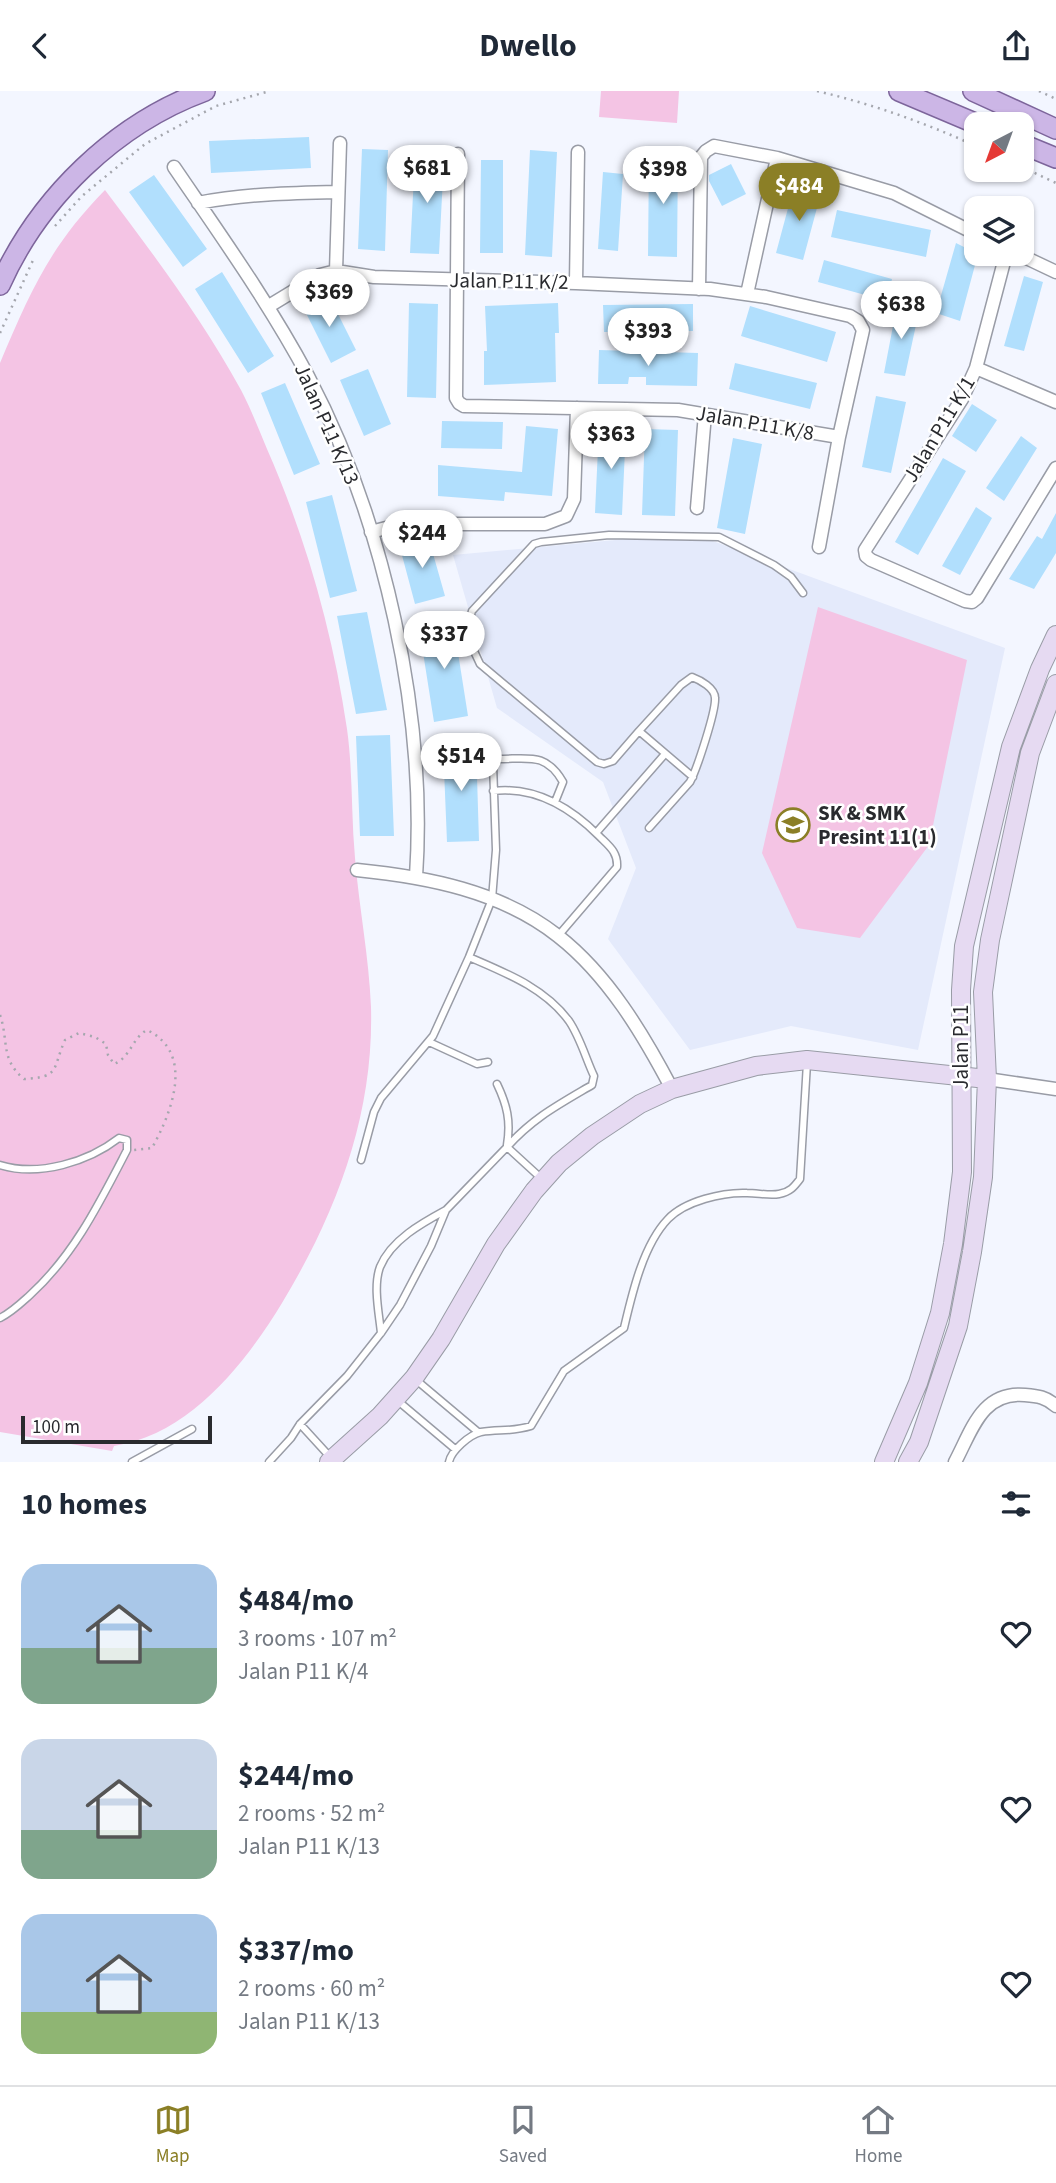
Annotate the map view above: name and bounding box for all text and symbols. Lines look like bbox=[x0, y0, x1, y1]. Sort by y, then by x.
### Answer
text: Dwello bbox=[479, 23, 577, 69]
icon: back bbox=[21, 27, 59, 65]
icon: share bbox=[997, 27, 1035, 65]
north arrow bbox=[964, 112, 1034, 182]
map controls bbox=[964, 112, 1034, 266]
pin: $681 bbox=[386, 145, 468, 205]
pin: $398 bbox=[622, 146, 704, 206]
text: $681 bbox=[403, 151, 451, 184]
text: $398 bbox=[639, 152, 687, 185]
pin: $484 bbox=[758, 163, 840, 223]
text: $484 bbox=[775, 169, 823, 202]
button: layers bbox=[964, 196, 1034, 266]
street label: Jalan P11 K/2 bbox=[449, 265, 569, 297]
pin: $369 bbox=[288, 269, 370, 329]
text: $369 bbox=[305, 275, 353, 308]
pin: $638 bbox=[860, 281, 942, 341]
text: $638 bbox=[877, 287, 925, 320]
pin: $393 bbox=[607, 309, 689, 368]
text: $393 bbox=[624, 314, 672, 347]
street label: Jalan P11 K/13 bbox=[287, 359, 367, 489]
street label: Jalan P11 K/1 bbox=[895, 370, 983, 488]
street label: Jalan P11 K/8 bbox=[694, 398, 816, 448]
pin: $363 bbox=[570, 411, 652, 471]
text: $363 bbox=[587, 417, 635, 450]
pin: $244 bbox=[381, 511, 463, 570]
text: $244 bbox=[398, 516, 446, 549]
pin: $337 bbox=[403, 611, 485, 671]
text: $337 bbox=[420, 617, 468, 650]
pin: $514 bbox=[420, 733, 502, 793]
text: $514 bbox=[437, 739, 485, 772]
place label: SK & SMK Presint 11(1) bbox=[818, 798, 937, 852]
school or university icon: SK & SMK Presint 11(1) bbox=[774, 806, 812, 844]
street label: Jalan P11 bbox=[946, 1004, 976, 1090]
scale bar bbox=[21, 1413, 212, 1445]
text: 100 m bbox=[32, 1414, 80, 1441]
text: 10 homes bbox=[21, 1483, 147, 1526]
icon: filters bbox=[997, 1485, 1035, 1523]
text: $484/mo bbox=[238, 1579, 354, 1622]
icon: home bbox=[77, 1592, 161, 1676]
icon: heart bbox=[997, 1615, 1035, 1653]
text: 3 rooms · 107 m² bbox=[238, 1622, 397, 1655]
text: Jalan P11 K/4 bbox=[238, 1655, 369, 1688]
text: $244/mo bbox=[238, 1754, 354, 1797]
icon: home bbox=[77, 1767, 161, 1851]
icon: heart bbox=[997, 1790, 1035, 1828]
text: 2 rooms · 52 m² bbox=[238, 1797, 385, 1830]
text: Jalan P11 K/13 bbox=[238, 1830, 380, 1863]
text: $337/mo bbox=[238, 1929, 354, 1972]
icon: home bbox=[77, 1942, 161, 2026]
icon: heart bbox=[997, 1965, 1035, 2003]
text: 2 rooms · 60 m² bbox=[238, 1972, 385, 2005]
text: Jalan P11 K/13 bbox=[238, 2005, 380, 2038]
tab: Map bbox=[154, 2101, 192, 2170]
tab: Saved bbox=[499, 2101, 547, 2170]
tab: Home bbox=[855, 2101, 902, 2170]

